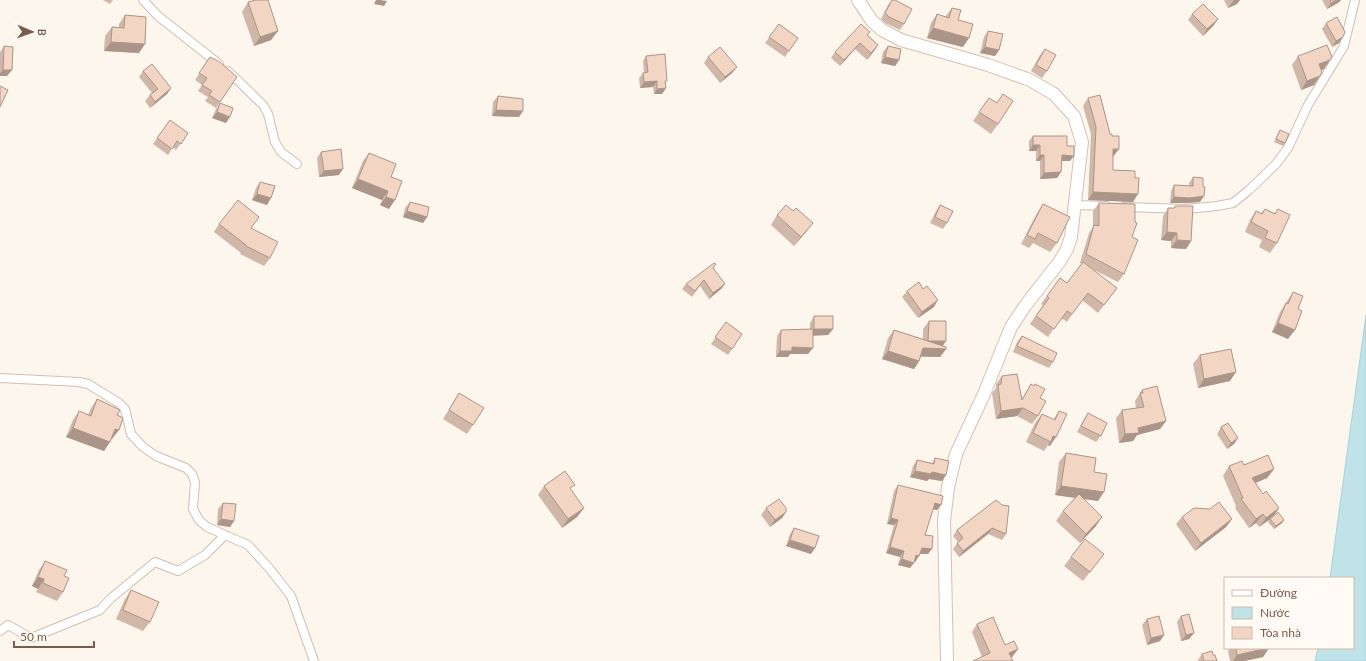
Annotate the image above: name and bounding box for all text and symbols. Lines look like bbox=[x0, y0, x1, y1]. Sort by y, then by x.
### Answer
north arrow bbox=[12, 12, 52, 52]
text: B bbox=[36, 29, 49, 36]
legend bbox=[1224, 577, 1354, 649]
text: Đường bbox=[1260, 585, 1297, 600]
text: Nước bbox=[1260, 605, 1290, 620]
scale bar bbox=[14, 623, 94, 649]
text: Tòa nhà bbox=[1260, 625, 1301, 640]
text: 50 m bbox=[20, 629, 47, 644]

